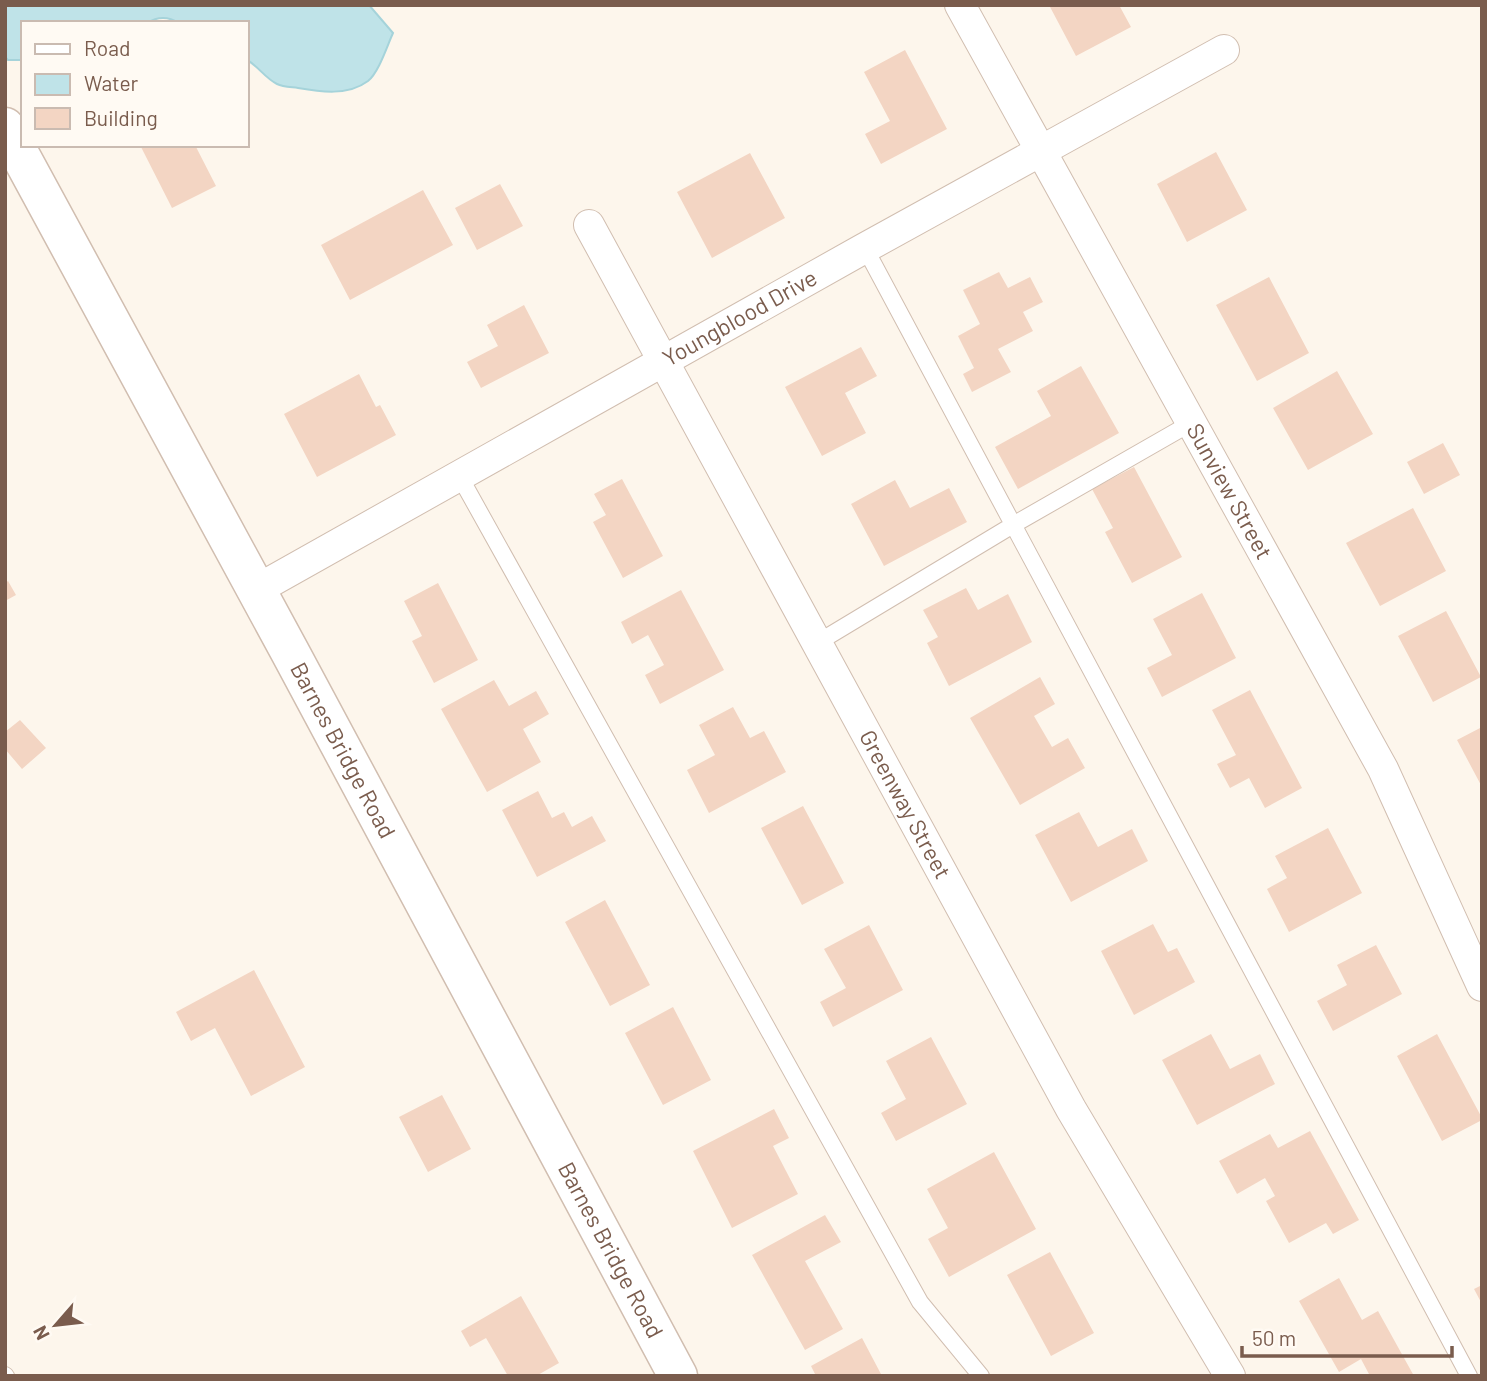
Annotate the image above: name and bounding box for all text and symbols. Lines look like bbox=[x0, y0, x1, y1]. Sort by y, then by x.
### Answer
legend bbox=[21, 21, 248, 147]
text: Road bbox=[84, 35, 130, 60]
text: Water bbox=[84, 70, 139, 95]
text: Building bbox=[84, 105, 158, 130]
street label: Youngblood Drive bbox=[657, 263, 821, 372]
street label: Sunview Street bbox=[1181, 418, 1279, 564]
street label: Barnes Bridge Road bbox=[285, 657, 402, 843]
street label: Greenway Street bbox=[854, 725, 958, 883]
street label: Barnes Bridge Road bbox=[553, 1157, 670, 1343]
north arrow bbox=[21, 1290, 91, 1360]
scale bar bbox=[1242, 1314, 1452, 1358]
text: N bbox=[27, 1322, 54, 1344]
text: 50 m bbox=[1252, 1325, 1296, 1350]

